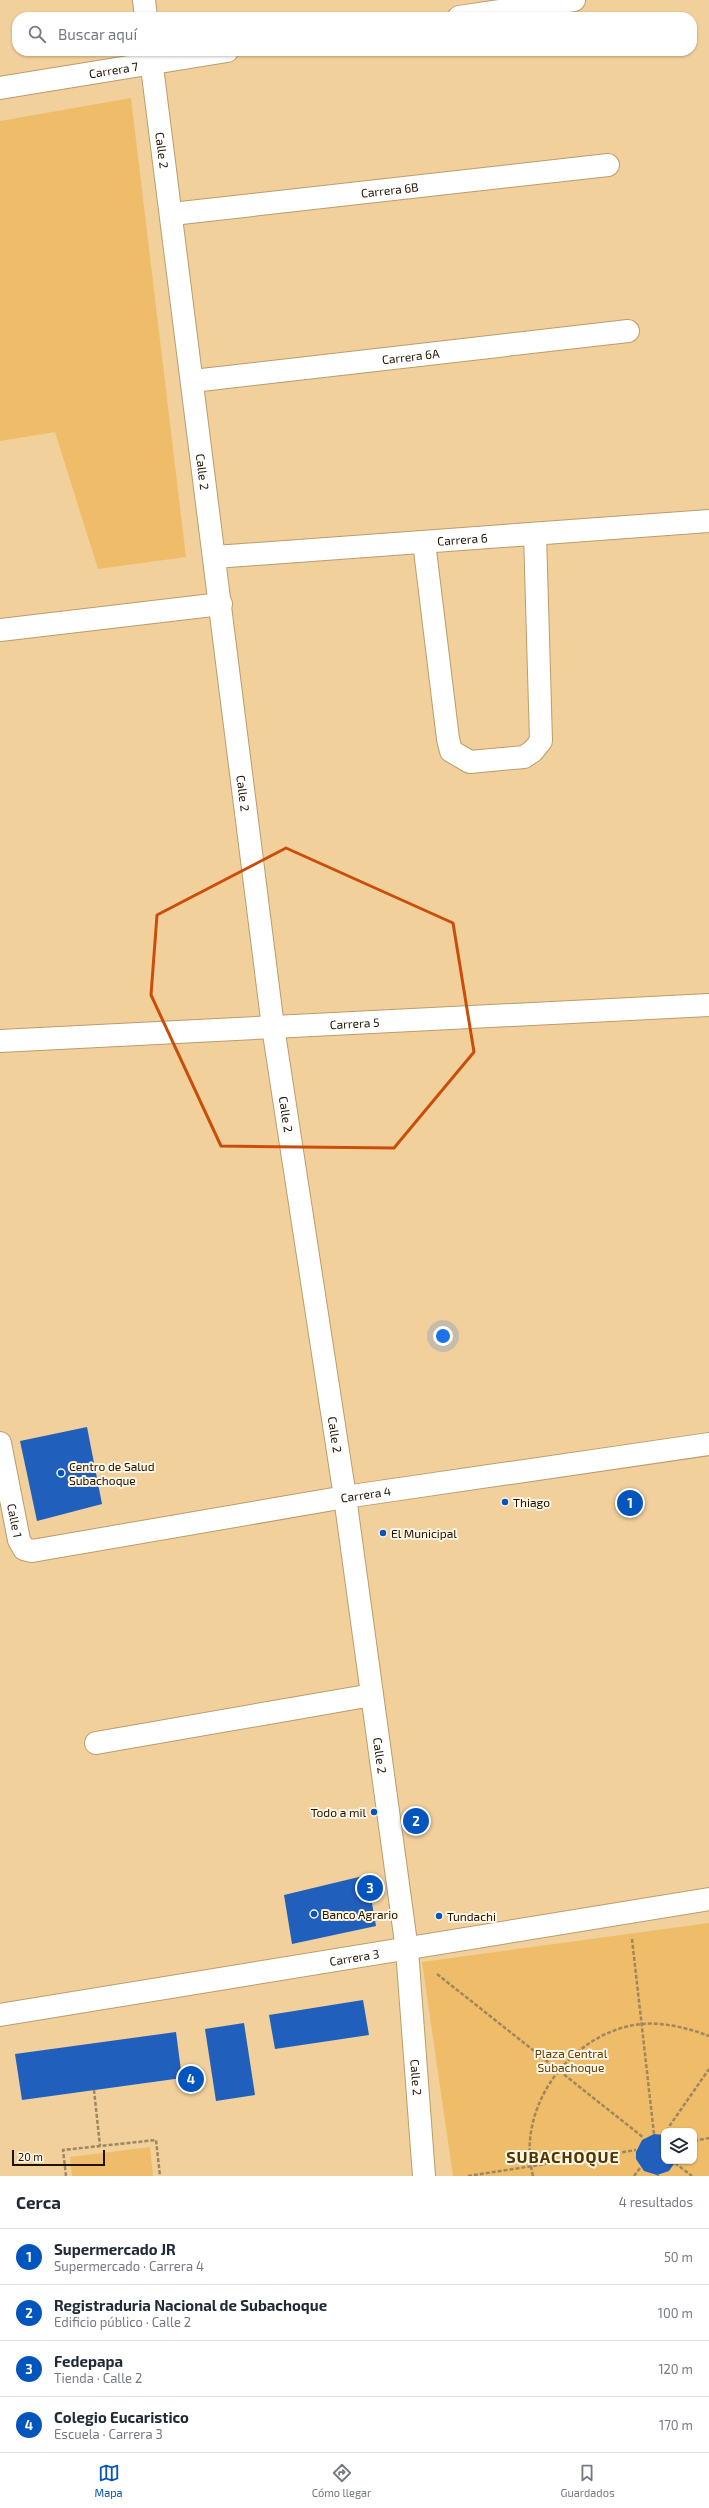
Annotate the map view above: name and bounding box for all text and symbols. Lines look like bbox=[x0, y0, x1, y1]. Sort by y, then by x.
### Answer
search box bbox=[12, 12, 697, 56]
icon: search bbox=[26, 23, 48, 45]
text: Buscar aquí bbox=[58, 25, 137, 43]
street label: Carrera 7 bbox=[88, 59, 139, 80]
street label: Calle 2 bbox=[153, 131, 172, 169]
street label: Carrera 6B bbox=[360, 179, 419, 200]
street label: Carrera 6A bbox=[381, 346, 441, 366]
street label: Calle 2 bbox=[194, 453, 212, 491]
street label: Carrera 6 bbox=[437, 530, 488, 548]
street label: Calle 2 bbox=[234, 774, 253, 812]
street label: Carrera 5 bbox=[329, 1015, 380, 1031]
street label: Calle 2 bbox=[277, 1095, 296, 1134]
your location bbox=[433, 1326, 453, 1346]
street label: Calle 2 bbox=[326, 1415, 345, 1454]
place label: Centro de Salud Subachoque bbox=[69, 1459, 155, 1487]
marker: Centro de Salud Subachoque bbox=[56, 1468, 66, 1478]
street label: Carrera 4 bbox=[339, 1483, 392, 1505]
pin: 1 bbox=[617, 1488, 643, 1518]
place label: Thiago bbox=[513, 1495, 550, 1509]
marker: Thiago bbox=[500, 1497, 510, 1507]
street label: Calle 1 bbox=[5, 1502, 25, 1539]
place label: El Municipal bbox=[391, 1526, 457, 1540]
marker: El Municipal bbox=[378, 1528, 388, 1538]
street label: Calle 2 bbox=[371, 1736, 390, 1775]
place label: Todo a mil bbox=[311, 1805, 366, 1819]
pin: 2 bbox=[403, 1806, 429, 1836]
marker: Todo a mil bbox=[369, 1807, 379, 1817]
pin: 3 bbox=[357, 1873, 383, 1903]
place label: Banco Agrario bbox=[322, 1907, 398, 1921]
marker: Banco Agrario bbox=[309, 1909, 319, 1919]
place label: Tundachi bbox=[447, 1909, 496, 1923]
marker: Tundachi bbox=[434, 1911, 444, 1921]
street label: Carrera 3 bbox=[328, 1946, 380, 1968]
park label: Plaza Central Subachoque bbox=[535, 2046, 608, 2074]
street label: Calle 2 bbox=[408, 2058, 425, 2096]
pin: 4 bbox=[178, 2064, 204, 2094]
map controls bbox=[661, 2128, 697, 2164]
button: layers bbox=[661, 2128, 697, 2164]
district label: SUBACHOQUE bbox=[506, 2147, 620, 2167]
scale bar bbox=[12, 2148, 105, 2167]
text: 20 m bbox=[18, 2150, 43, 2163]
text: Cerca bbox=[16, 2192, 61, 2212]
text: 4 resultados bbox=[619, 2194, 693, 2210]
text: Supermercado JR bbox=[54, 2240, 176, 2258]
text: 1 bbox=[26, 2249, 32, 2265]
text: 50 m bbox=[664, 2249, 693, 2265]
text: Supermercado · Carrera 4 bbox=[54, 2258, 204, 2274]
text: Registraduria Nacional de Subachoque bbox=[54, 2296, 327, 2314]
text: 2 bbox=[25, 2305, 33, 2321]
text: 100 m bbox=[658, 2305, 693, 2321]
text: Edificio público · Calle 2 bbox=[54, 2314, 191, 2330]
text: Fedepapa bbox=[54, 2352, 123, 2370]
text: 3 bbox=[25, 2361, 33, 2377]
text: 120 m bbox=[658, 2361, 693, 2377]
text: Tienda · Calle 2 bbox=[54, 2370, 142, 2386]
text: Colegio Eucaristico bbox=[54, 2408, 189, 2426]
text: 4 bbox=[25, 2417, 33, 2433]
text: 170 m bbox=[659, 2417, 693, 2433]
text: Escuela · Carrera 3 bbox=[54, 2426, 163, 2442]
tab: Mapa bbox=[95, 2462, 123, 2499]
tab: Cómo llegar bbox=[312, 2462, 371, 2499]
tab: Guardados bbox=[560, 2462, 614, 2499]

